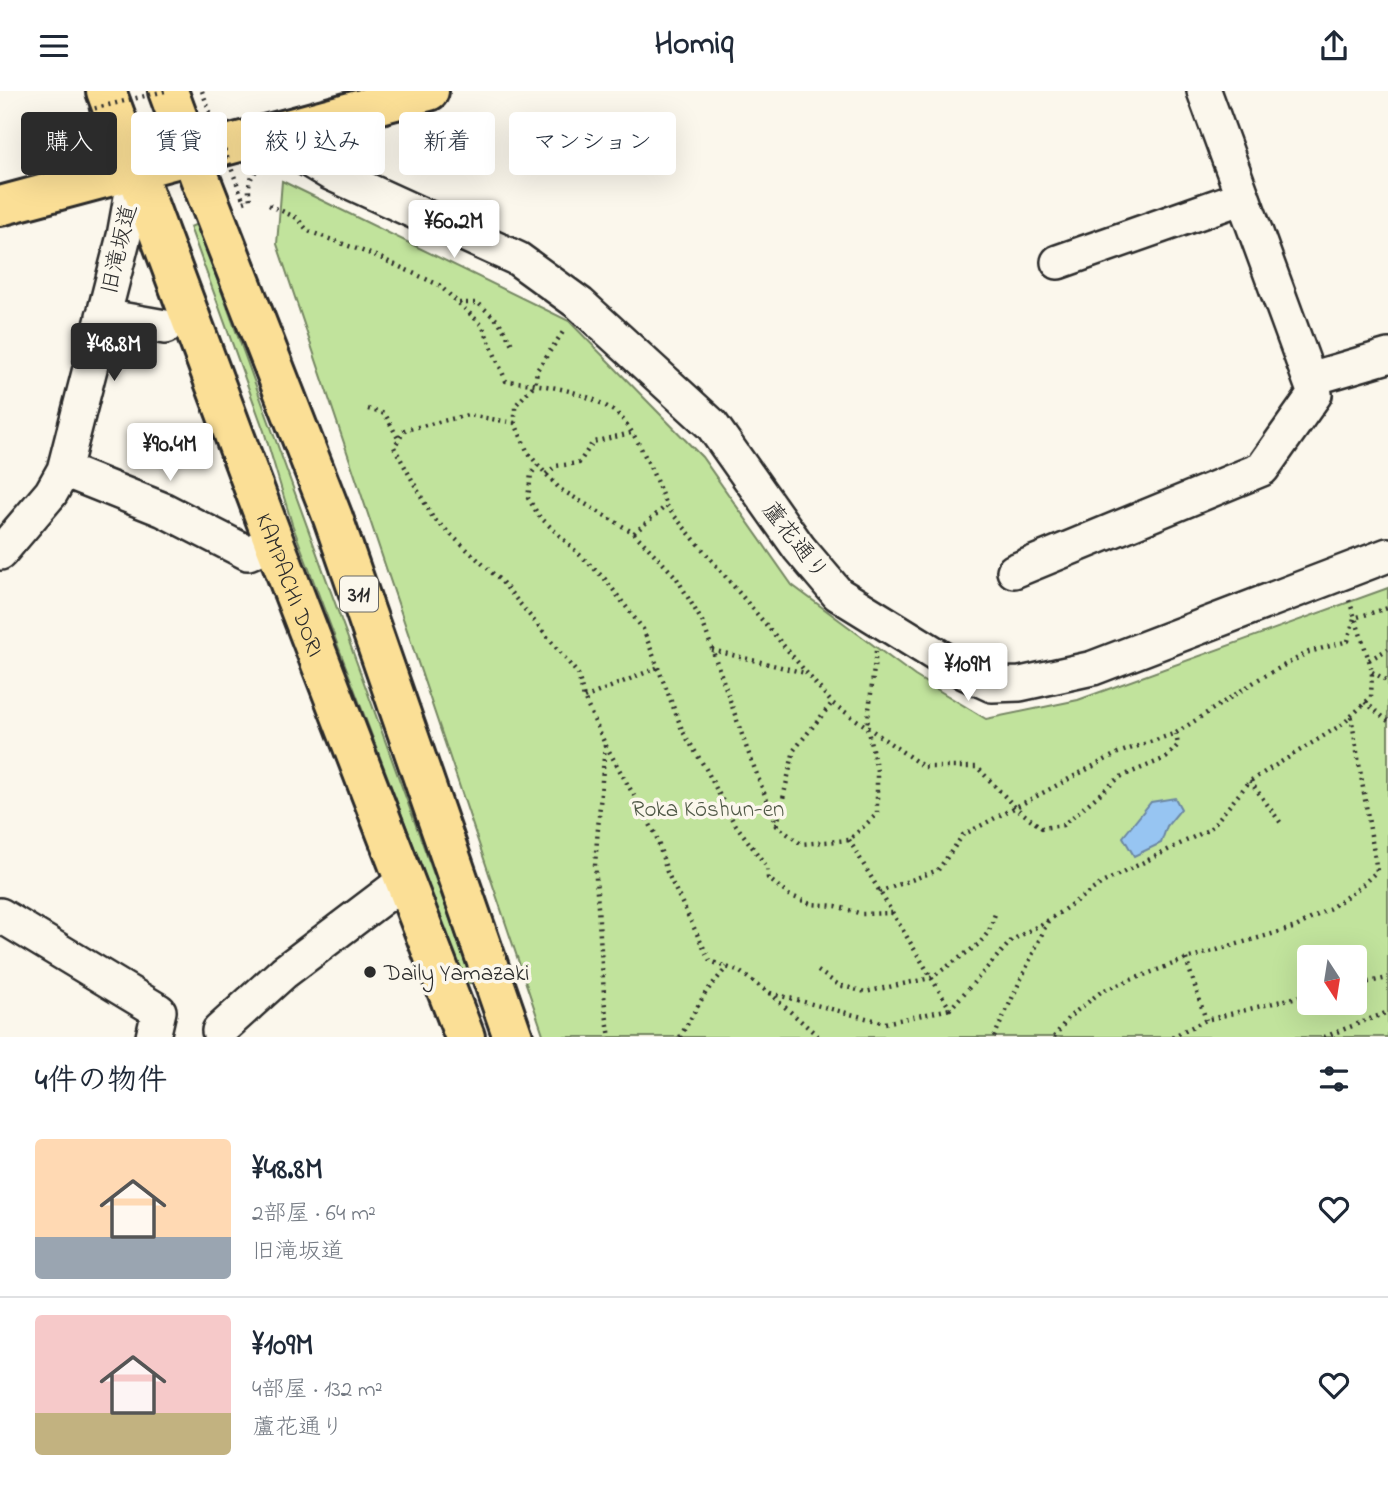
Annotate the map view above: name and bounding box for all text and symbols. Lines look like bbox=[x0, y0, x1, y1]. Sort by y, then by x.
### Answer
text: Homiq bbox=[654, 22, 734, 69]
icon: menu bbox=[35, 27, 73, 65]
icon: share bbox=[1315, 27, 1353, 65]
chip: 購入 bbox=[21, 112, 117, 175]
chip: 賃貸 bbox=[131, 112, 227, 175]
chip: 絞り込み bbox=[241, 112, 385, 175]
chip: 新着 bbox=[399, 112, 495, 175]
chip: マンション bbox=[509, 112, 676, 175]
street label: 旧滝坂道 bbox=[94, 201, 147, 298]
pin: ¥60.2M bbox=[397, 201, 511, 260]
text: ¥60.2M bbox=[424, 206, 484, 239]
pin: ¥48.8M bbox=[57, 323, 171, 383]
text: ¥48.8M bbox=[87, 329, 141, 362]
pin: ¥90.4M bbox=[113, 423, 227, 483]
text: ¥90.4M bbox=[143, 429, 197, 462]
street label: 蘆花通り bbox=[753, 495, 835, 588]
street label: KAMPACHI DORI bbox=[246, 509, 331, 662]
road number: 311 bbox=[340, 577, 378, 611]
pin: ¥109M bbox=[919, 643, 1017, 703]
text: ¥109M bbox=[944, 649, 992, 682]
park label: Roka Kōshun-en bbox=[632, 794, 784, 827]
north arrow bbox=[1297, 945, 1367, 1015]
map controls bbox=[1297, 945, 1367, 1015]
place label: Daily Yamazaki bbox=[383, 958, 529, 993]
marker: Daily Yamazaki bbox=[362, 964, 378, 980]
text: 4件の物件 bbox=[35, 1060, 167, 1104]
icon: filters bbox=[1315, 1060, 1353, 1098]
text: ¥48.8M bbox=[252, 1149, 323, 1193]
icon: home bbox=[91, 1167, 175, 1251]
icon: heart bbox=[1315, 1190, 1353, 1228]
text: 2部屋 · 64 m² bbox=[252, 1198, 376, 1231]
text: 旧滝坂道 bbox=[252, 1236, 344, 1269]
text: ¥109M bbox=[252, 1325, 313, 1369]
icon: home bbox=[91, 1343, 175, 1427]
icon: heart bbox=[1315, 1366, 1353, 1404]
text: 4部屋 · 132 m² bbox=[252, 1374, 383, 1407]
text: 蘆花通り bbox=[252, 1412, 344, 1445]

